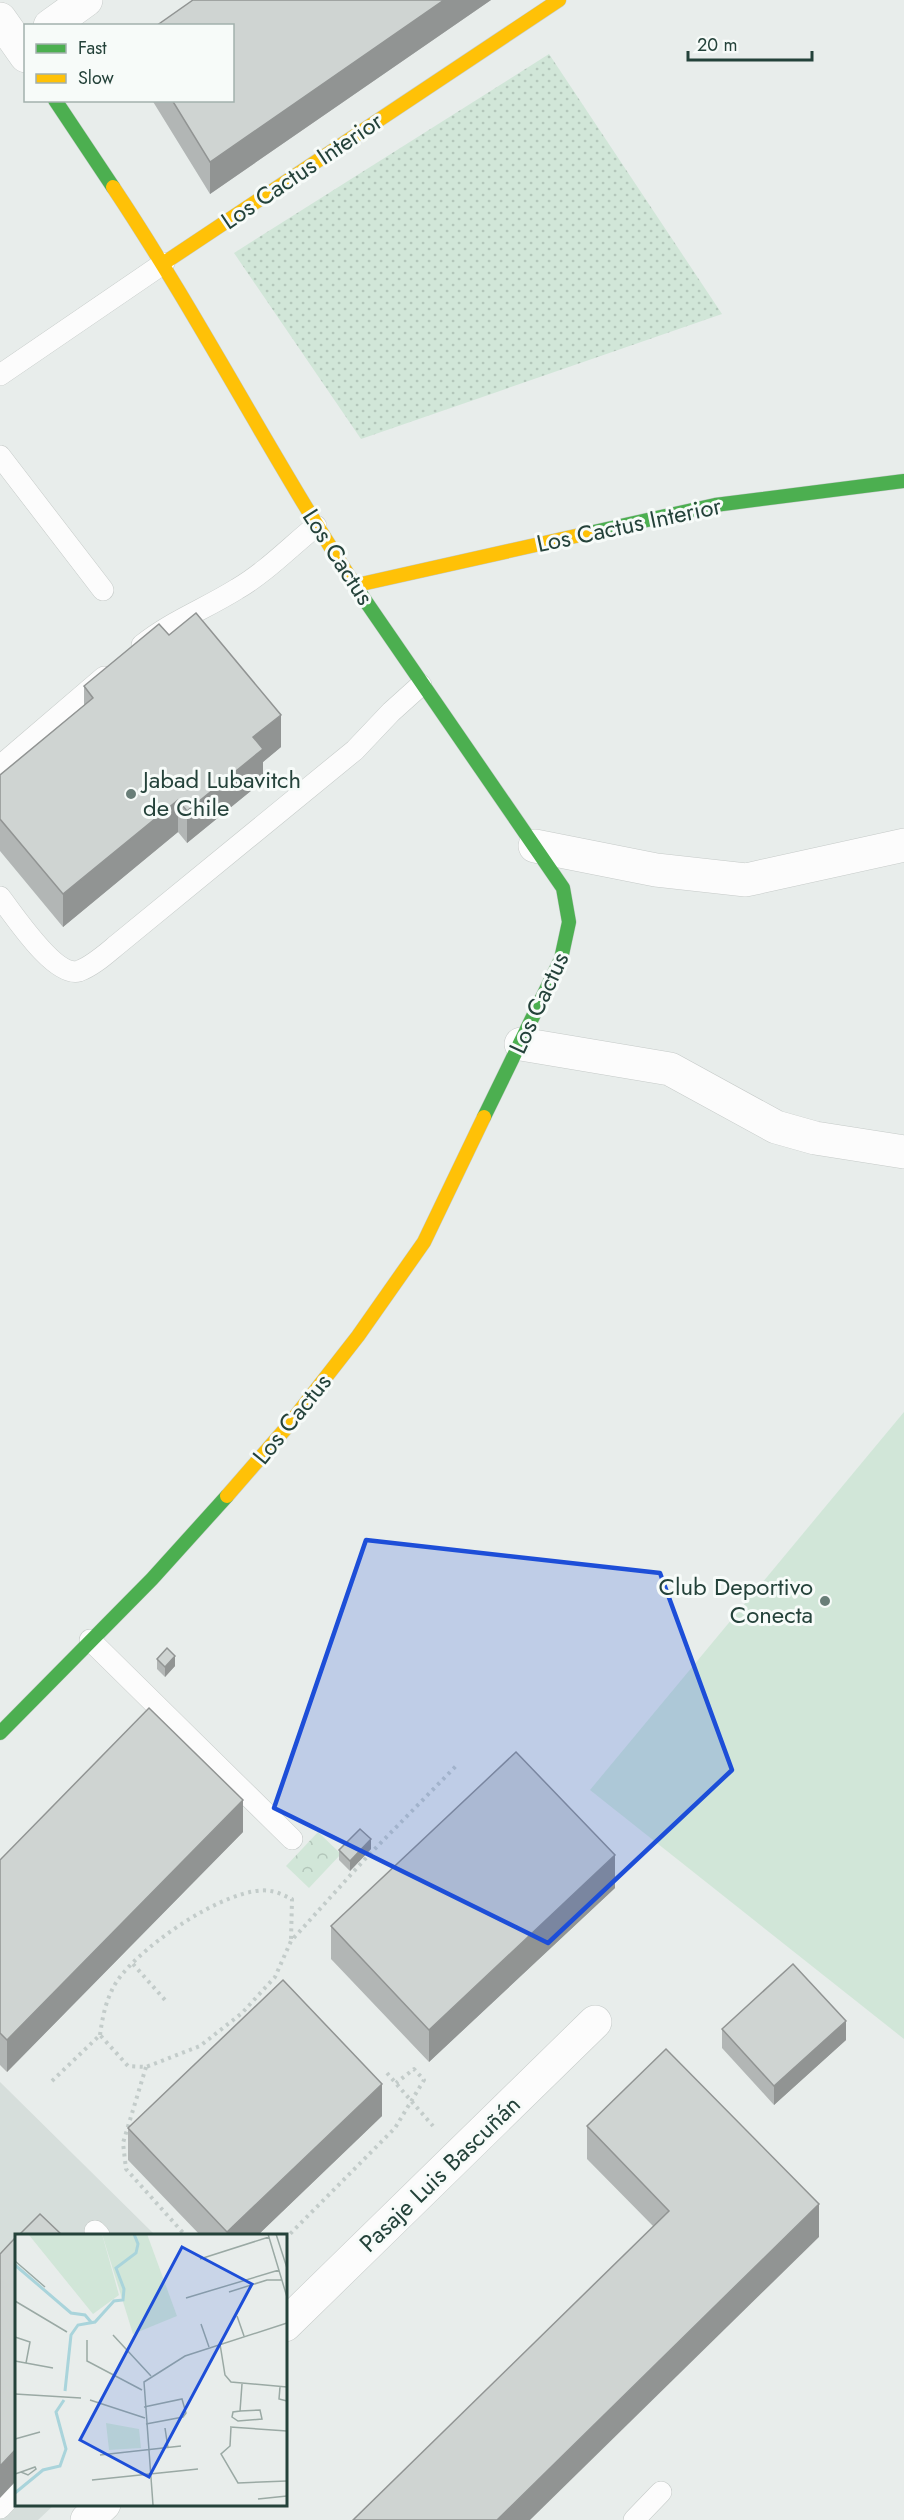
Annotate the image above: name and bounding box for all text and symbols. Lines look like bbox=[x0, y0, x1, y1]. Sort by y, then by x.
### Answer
legend bbox=[24, 24, 234, 102]
scale bar bbox=[688, 24, 812, 62]
text: 20 m bbox=[697, 32, 737, 58]
text: Fast bbox=[78, 35, 107, 61]
text: Slow bbox=[78, 65, 115, 91]
street label: Los Cactus Interior bbox=[214, 103, 390, 238]
street label: Los Cactus Interior bbox=[533, 488, 725, 561]
street label: Los Cactus bbox=[294, 502, 383, 612]
place label: Jabad Lubavitch de Chile bbox=[140, 762, 301, 825]
marker: Jabad Lubavitch de Chile bbox=[124, 787, 138, 801]
street label: Los Cactus bbox=[500, 946, 577, 1059]
street label: Los Cactus bbox=[244, 1366, 339, 1472]
place label: Club Deportivo Conecta bbox=[659, 1569, 813, 1632]
marker: Club Deportivo Conecta bbox=[818, 1594, 832, 1608]
street label: Pasaje Luis Bascuñán bbox=[351, 2087, 528, 2260]
inset map bbox=[15, 2234, 286, 2505]

